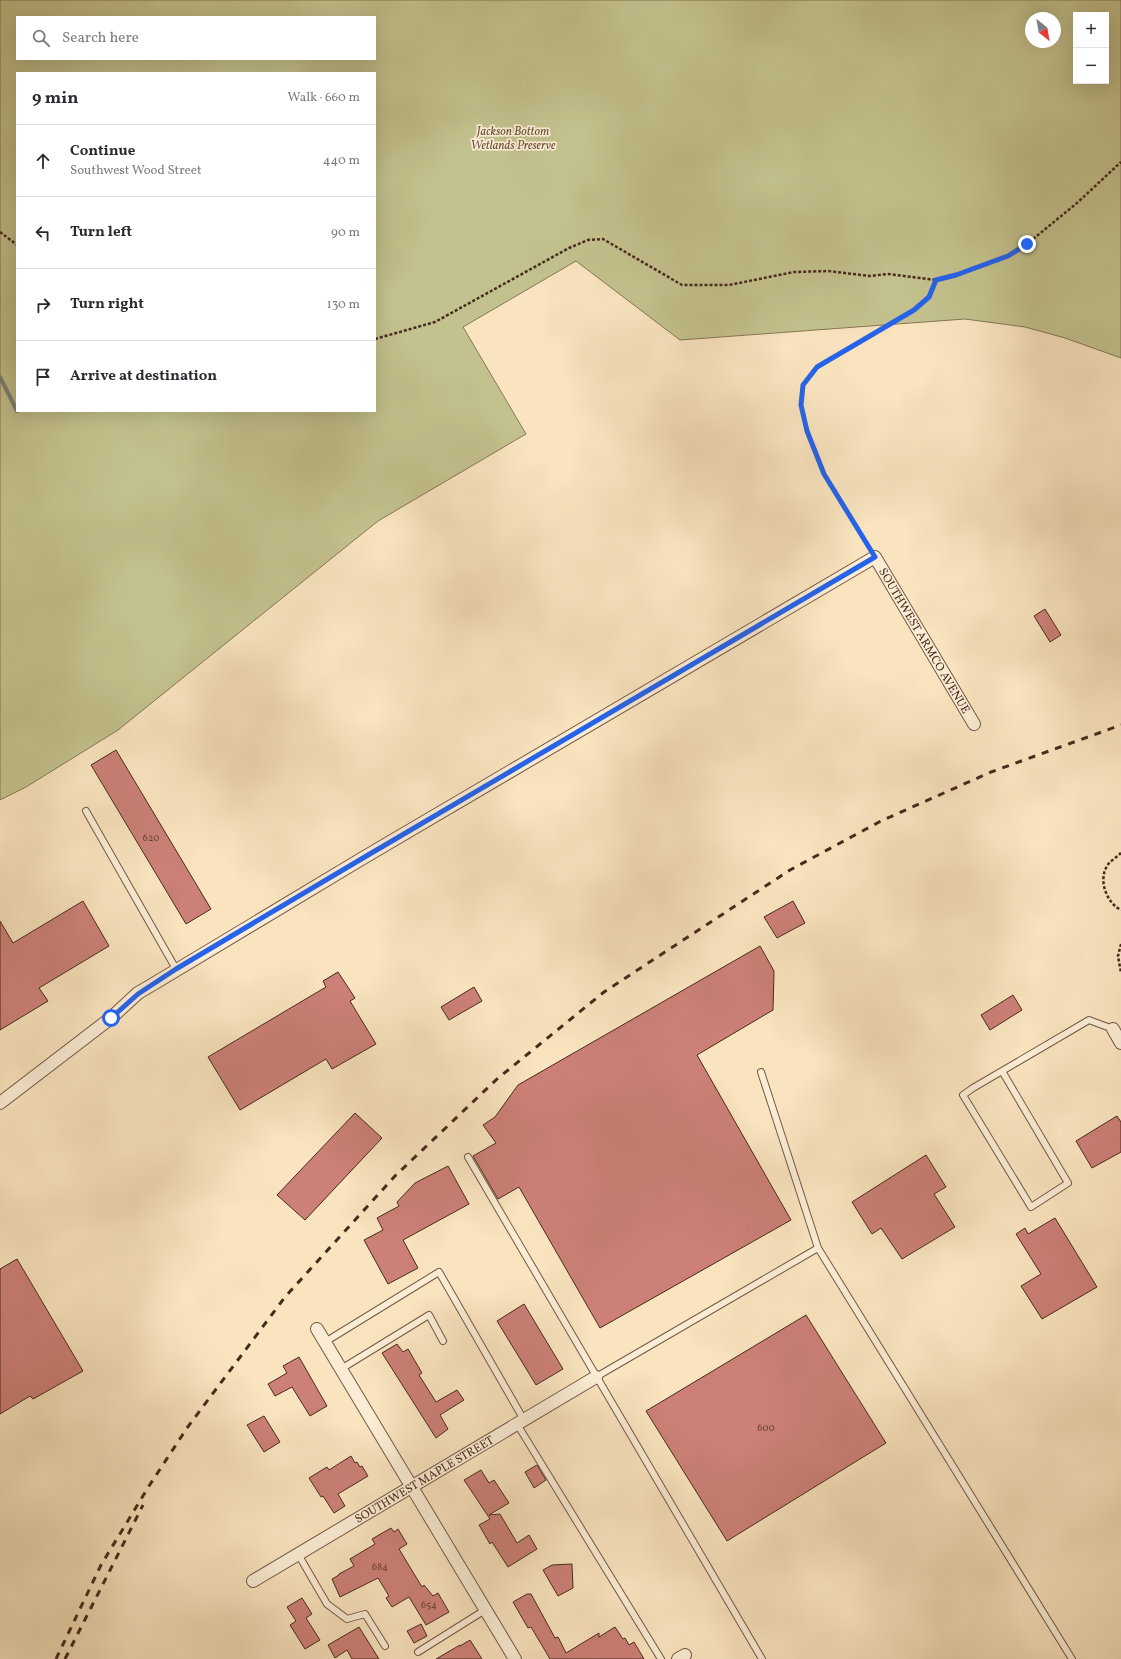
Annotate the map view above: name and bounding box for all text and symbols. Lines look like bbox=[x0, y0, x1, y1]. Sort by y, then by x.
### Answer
north arrow bbox=[1025, 12, 1061, 48]
map controls bbox=[1073, 12, 1109, 84]
button: + bbox=[1073, 12, 1109, 48]
search box bbox=[16, 16, 376, 60]
icon: search bbox=[30, 27, 52, 49]
text: Search here bbox=[62, 28, 139, 49]
button: − bbox=[1073, 48, 1109, 84]
text: 9 min bbox=[32, 87, 78, 110]
text: Walk · 660 m bbox=[288, 89, 360, 107]
park label: Jackson Bottom Wetlands Preserve bbox=[471, 124, 556, 154]
text: Continue bbox=[70, 141, 135, 162]
icon: ahead bbox=[32, 150, 54, 172]
text: 440 m bbox=[323, 152, 360, 170]
text: Southwest Wood Street bbox=[70, 162, 201, 180]
icon: left bbox=[32, 222, 54, 244]
text: Turn left bbox=[70, 222, 132, 243]
text: 90 m bbox=[331, 224, 360, 242]
route end bbox=[1018, 235, 1036, 253]
icon: right bbox=[32, 294, 54, 316]
text: Turn right bbox=[70, 294, 144, 315]
text: 130 m bbox=[327, 296, 360, 314]
icon: arrive bbox=[32, 366, 54, 388]
text: Arrive at destination bbox=[70, 366, 217, 387]
street label: SOUTHWEST ARMCO AVENUE bbox=[874, 565, 973, 717]
house number: 620 bbox=[143, 831, 159, 845]
route start bbox=[102, 1009, 120, 1027]
house number: 600 bbox=[757, 1421, 775, 1435]
street label: SOUTHWEST MAPLE STREET bbox=[352, 1433, 497, 1528]
house number: 684 bbox=[372, 1560, 388, 1574]
house number: 654 bbox=[421, 1598, 437, 1612]

